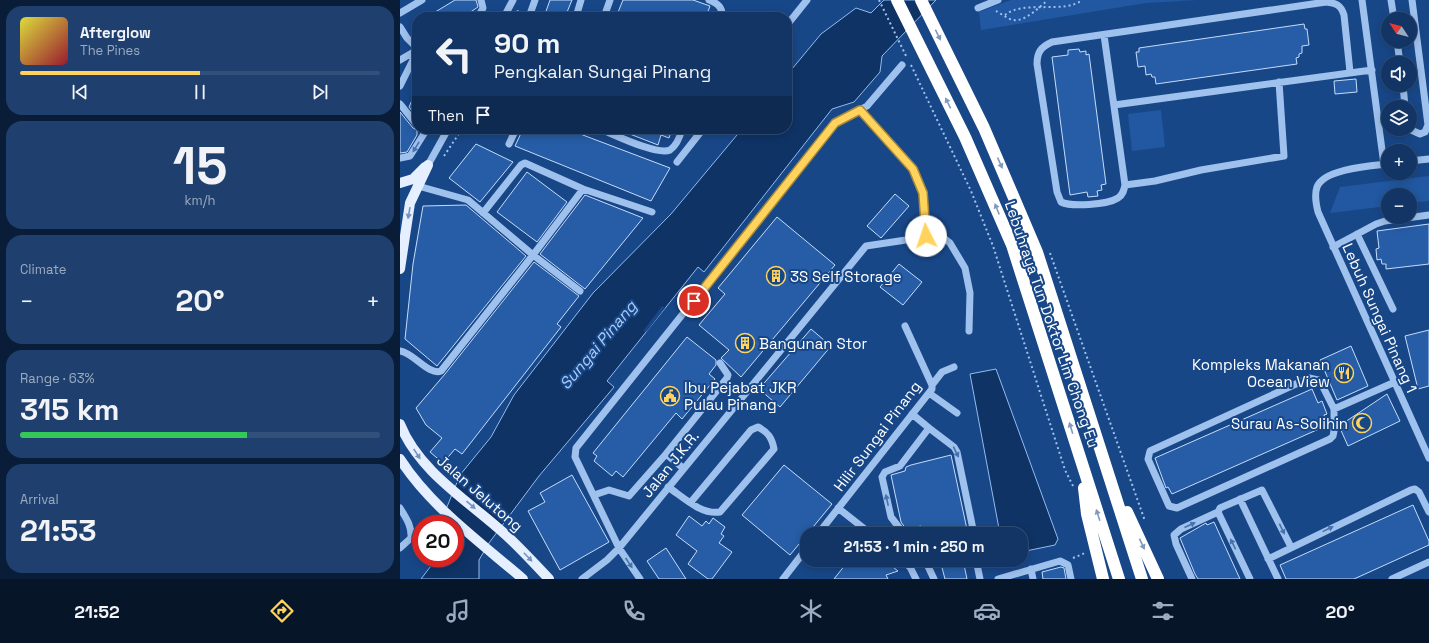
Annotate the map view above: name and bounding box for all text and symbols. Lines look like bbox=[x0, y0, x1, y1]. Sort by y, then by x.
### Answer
north arrow bbox=[1381, 12, 1417, 48]
map controls bbox=[1381, 12, 1417, 224]
text: Afterglow bbox=[80, 23, 151, 42]
text: 90 m bbox=[494, 25, 560, 61]
icon: left bbox=[428, 28, 480, 80]
one-way arrow bbox=[935, 29, 941, 41]
text: The Pines bbox=[80, 42, 140, 59]
button: sound bbox=[1381, 56, 1417, 92]
text: Pengkalan Sungai Pinang bbox=[494, 60, 711, 83]
icon: previous bbox=[69, 81, 91, 103]
icon: pause bbox=[189, 81, 211, 103]
icon: next bbox=[309, 81, 331, 103]
one-way arrow bbox=[945, 97, 951, 108]
button: layers bbox=[1381, 100, 1417, 136]
icon: arrive bbox=[472, 104, 494, 126]
text: Then bbox=[428, 106, 464, 125]
text: 15 bbox=[173, 133, 227, 199]
one-way arrow bbox=[412, 142, 420, 152]
button: + bbox=[1381, 144, 1417, 180]
one-way arrow bbox=[997, 158, 1003, 169]
button: − bbox=[1381, 188, 1417, 224]
text: km/h bbox=[185, 192, 215, 209]
street label: Lebuhraya Tun Doktor Lim Chong Eu bbox=[1001, 198, 1103, 450]
one-way arrow bbox=[994, 203, 1000, 214]
one-way arrow bbox=[405, 207, 411, 219]
position arrow bbox=[905, 215, 947, 257]
street label: Lebuh Sungai Pinang 1 bbox=[1338, 240, 1422, 396]
text: Climate bbox=[20, 261, 66, 278]
building icon: 3S Self Storage bbox=[765, 265, 787, 287]
place label: 3S Self Storage bbox=[790, 267, 902, 286]
text: 20° bbox=[175, 281, 225, 320]
pin bbox=[677, 284, 711, 318]
text: − bbox=[20, 287, 34, 315]
text: + bbox=[366, 287, 380, 315]
icon: arrive bbox=[683, 290, 705, 312]
water label: Sungai Pinang bbox=[555, 296, 642, 394]
building icon: Bangunan Stor bbox=[734, 332, 756, 354]
place label: Bangunan Stor bbox=[759, 334, 868, 353]
place label: Kompleks Makanan Ocean View bbox=[1192, 355, 1330, 391]
restaurant icon: Kompleks Makanan Ocean View bbox=[1333, 362, 1355, 384]
text: Range · 63% bbox=[20, 370, 95, 387]
street label: Hilir Sungai Pinang bbox=[829, 377, 925, 495]
place label: Ibu Pejabat JKR Pulau Pinang bbox=[684, 378, 796, 414]
public building icon: Ibu Pejabat JKR Pulau Pinang bbox=[659, 385, 681, 407]
text: 315 km bbox=[20, 390, 119, 429]
mosque icon: Surau As-Solihin bbox=[1351, 412, 1373, 434]
place label: Surau As-Solihin bbox=[1231, 414, 1348, 433]
one-way arrow bbox=[1068, 422, 1074, 434]
street label: Jalan J.K.R. bbox=[637, 427, 703, 501]
one-way arrow bbox=[953, 446, 959, 458]
one-way arrow bbox=[413, 449, 421, 459]
street label: Jalan Jelutong bbox=[433, 451, 527, 535]
text: Arrival bbox=[20, 491, 59, 508]
one-way arrow bbox=[883, 494, 889, 506]
one-way arrow bbox=[466, 500, 476, 509]
one-way arrow bbox=[1095, 509, 1101, 521]
text: 21:53 bbox=[20, 511, 97, 550]
speed limit sign: 20 bbox=[412, 515, 464, 567]
one-way arrow bbox=[1185, 521, 1197, 527]
one-way arrow bbox=[1279, 523, 1285, 535]
one-way arrow bbox=[1322, 526, 1334, 532]
text: 21:53 · 1 min · 250 m bbox=[844, 537, 984, 556]
one-way arrow bbox=[1230, 538, 1236, 550]
one-way arrow bbox=[1139, 539, 1145, 550]
one-way arrow bbox=[523, 552, 533, 562]
one-way arrow bbox=[625, 558, 633, 569]
icon: directions bbox=[268, 597, 296, 625]
icon: music bbox=[444, 597, 472, 625]
icon: phone bbox=[620, 597, 648, 625]
icon: climate bbox=[797, 597, 825, 625]
icon: car bbox=[973, 597, 1001, 625]
icon: filters bbox=[1149, 597, 1177, 625]
text: 21:52 bbox=[74, 600, 120, 623]
text: 20° bbox=[1325, 600, 1355, 623]

